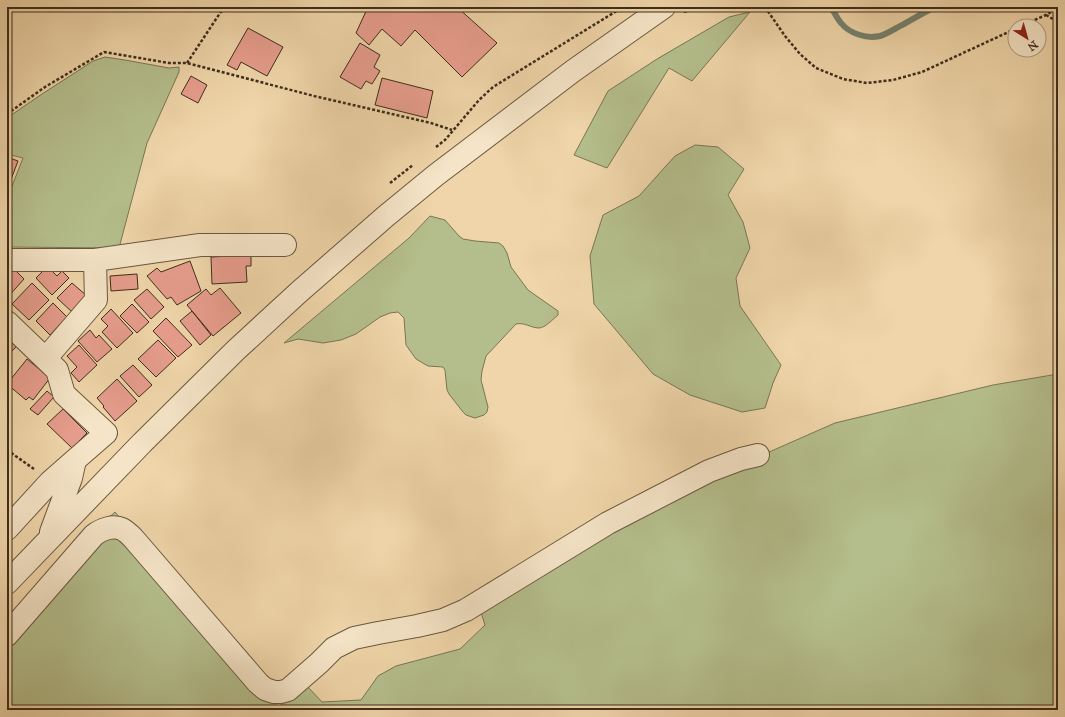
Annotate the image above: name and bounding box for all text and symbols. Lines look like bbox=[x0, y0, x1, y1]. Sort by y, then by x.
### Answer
north arrow bbox=[1007, 18, 1047, 58]
text: N bbox=[1025, 38, 1040, 54]

